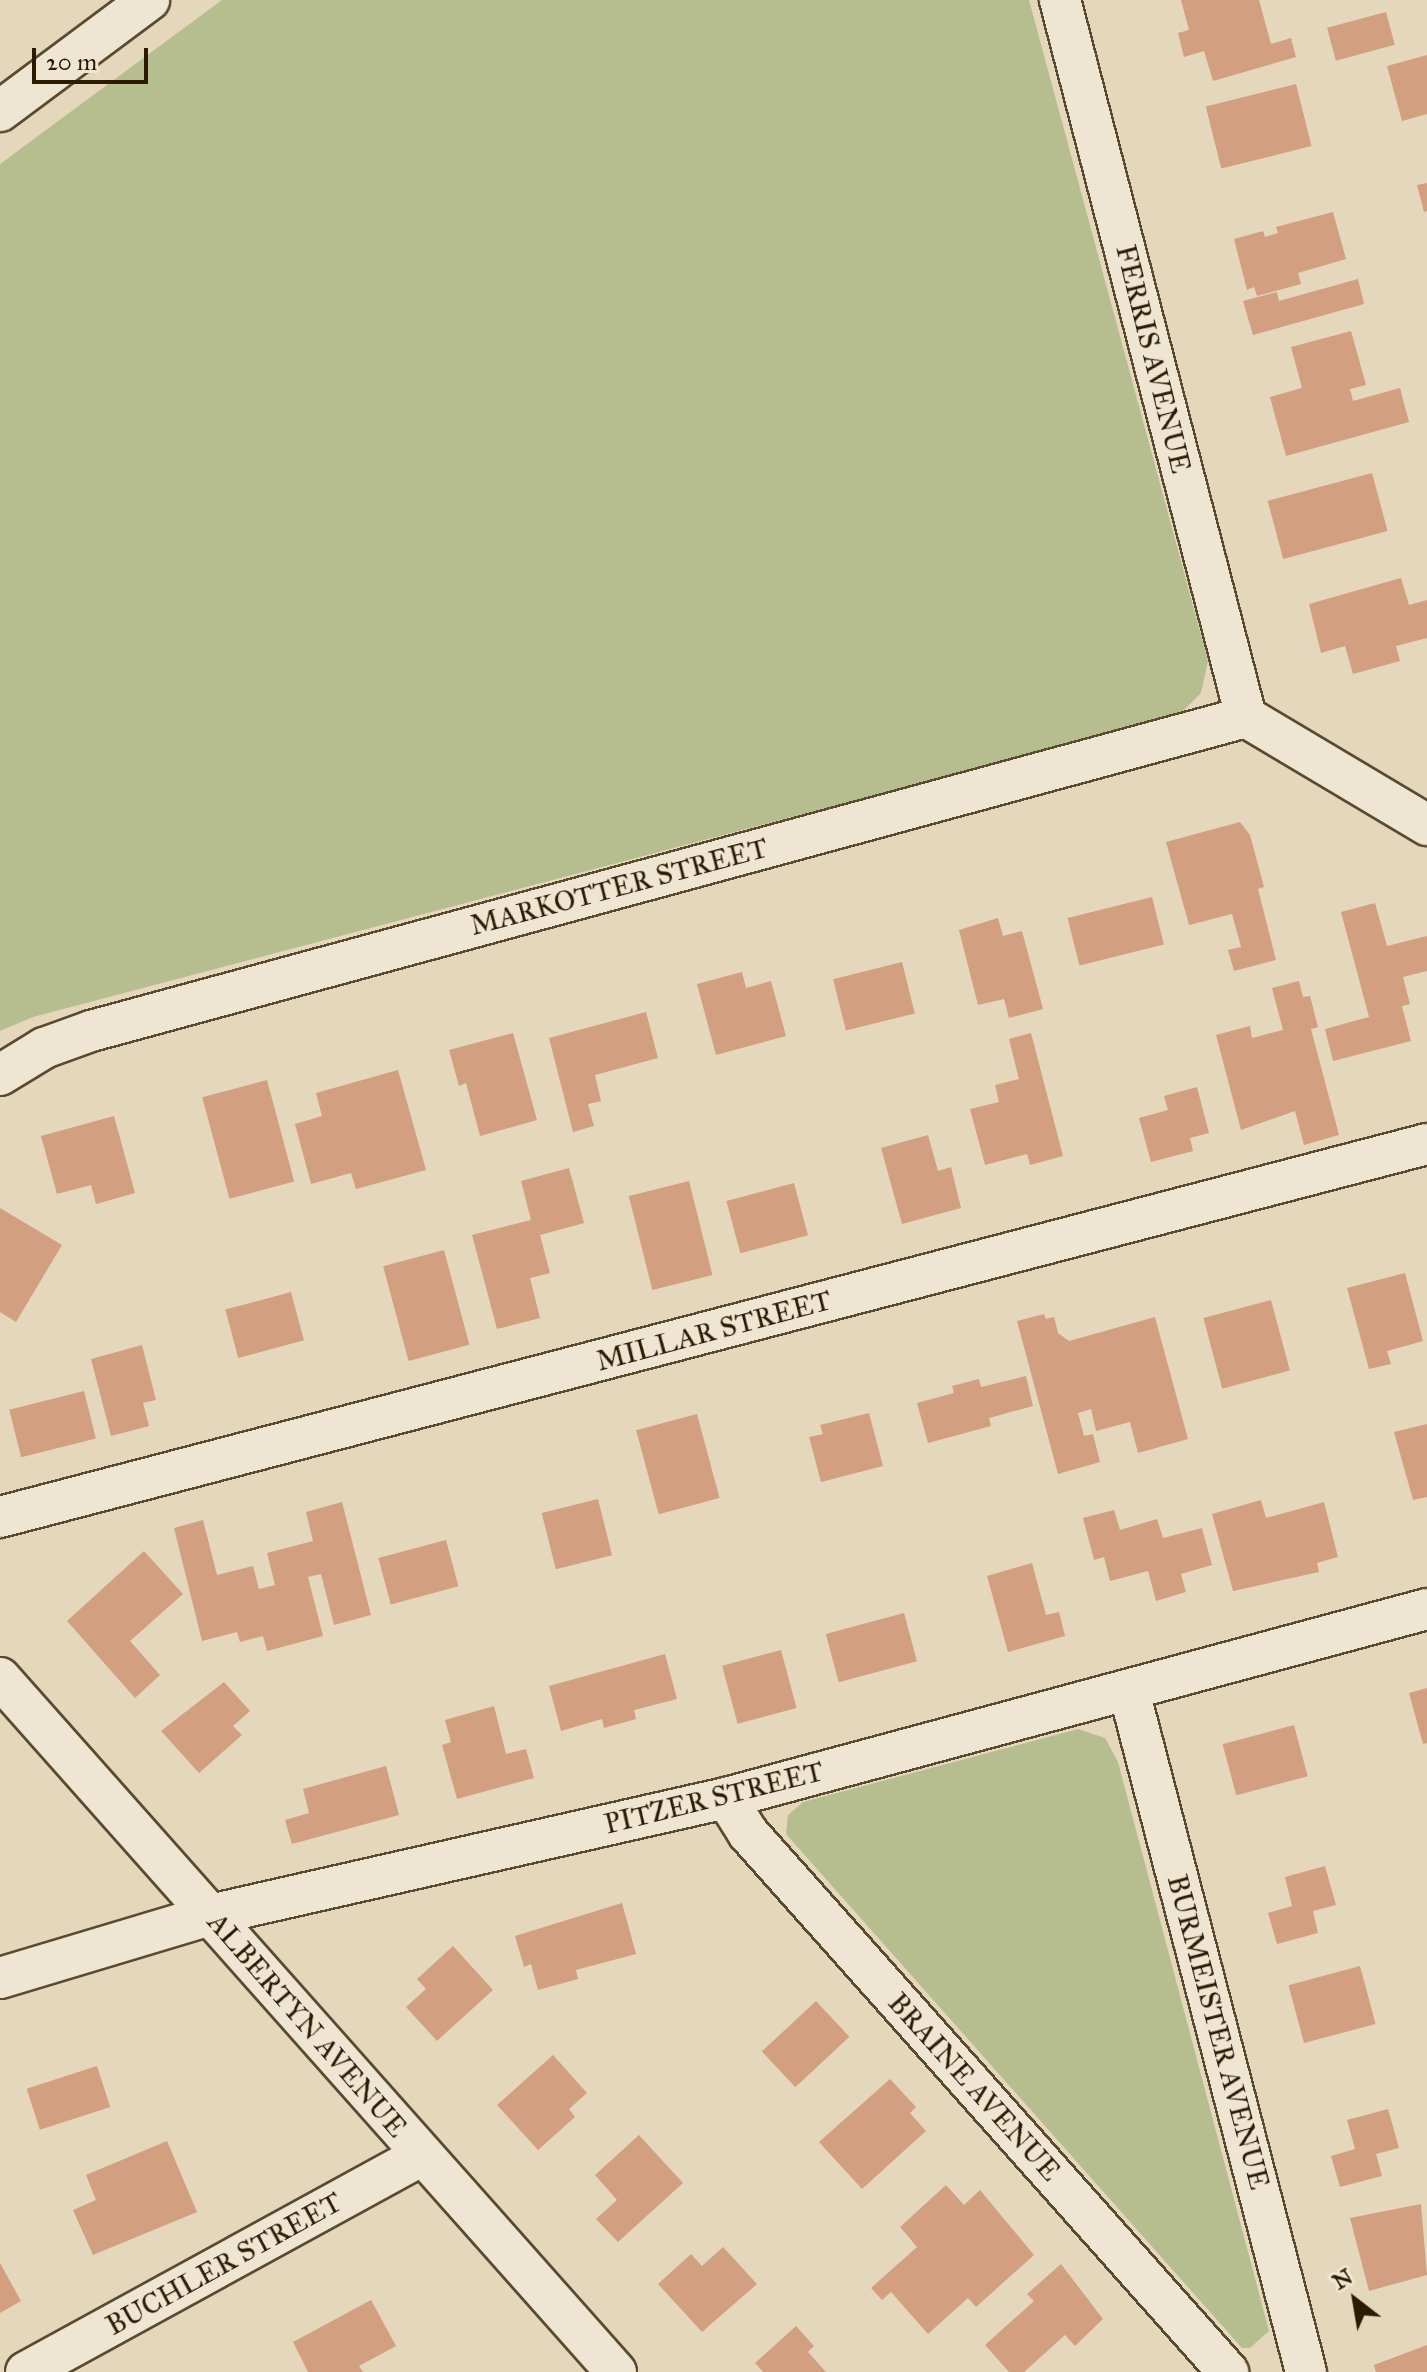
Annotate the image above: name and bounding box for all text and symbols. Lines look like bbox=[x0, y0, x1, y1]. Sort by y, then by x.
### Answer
scale bar bbox=[36, 32, 152, 82]
text: 20 m bbox=[46, 47, 97, 77]
street label: FERRIS AVENUE bbox=[1108, 241, 1198, 477]
street label: MARKOTTER STREET bbox=[467, 831, 771, 943]
street label: MILLAR STREET bbox=[593, 1283, 835, 1379]
street label: PITZER STREET bbox=[601, 1755, 827, 1841]
street label: BURMEISTER AVENUE bbox=[1160, 1871, 1276, 2193]
street label: ALBERTYN AVENUE bbox=[200, 1906, 414, 2144]
street label: BRAINE AVENUE bbox=[881, 1986, 1067, 2188]
street label: BUCHLER STREET bbox=[100, 2185, 348, 2343]
north arrow bbox=[1315, 2260, 1395, 2340]
text: N bbox=[1327, 2263, 1357, 2295]

